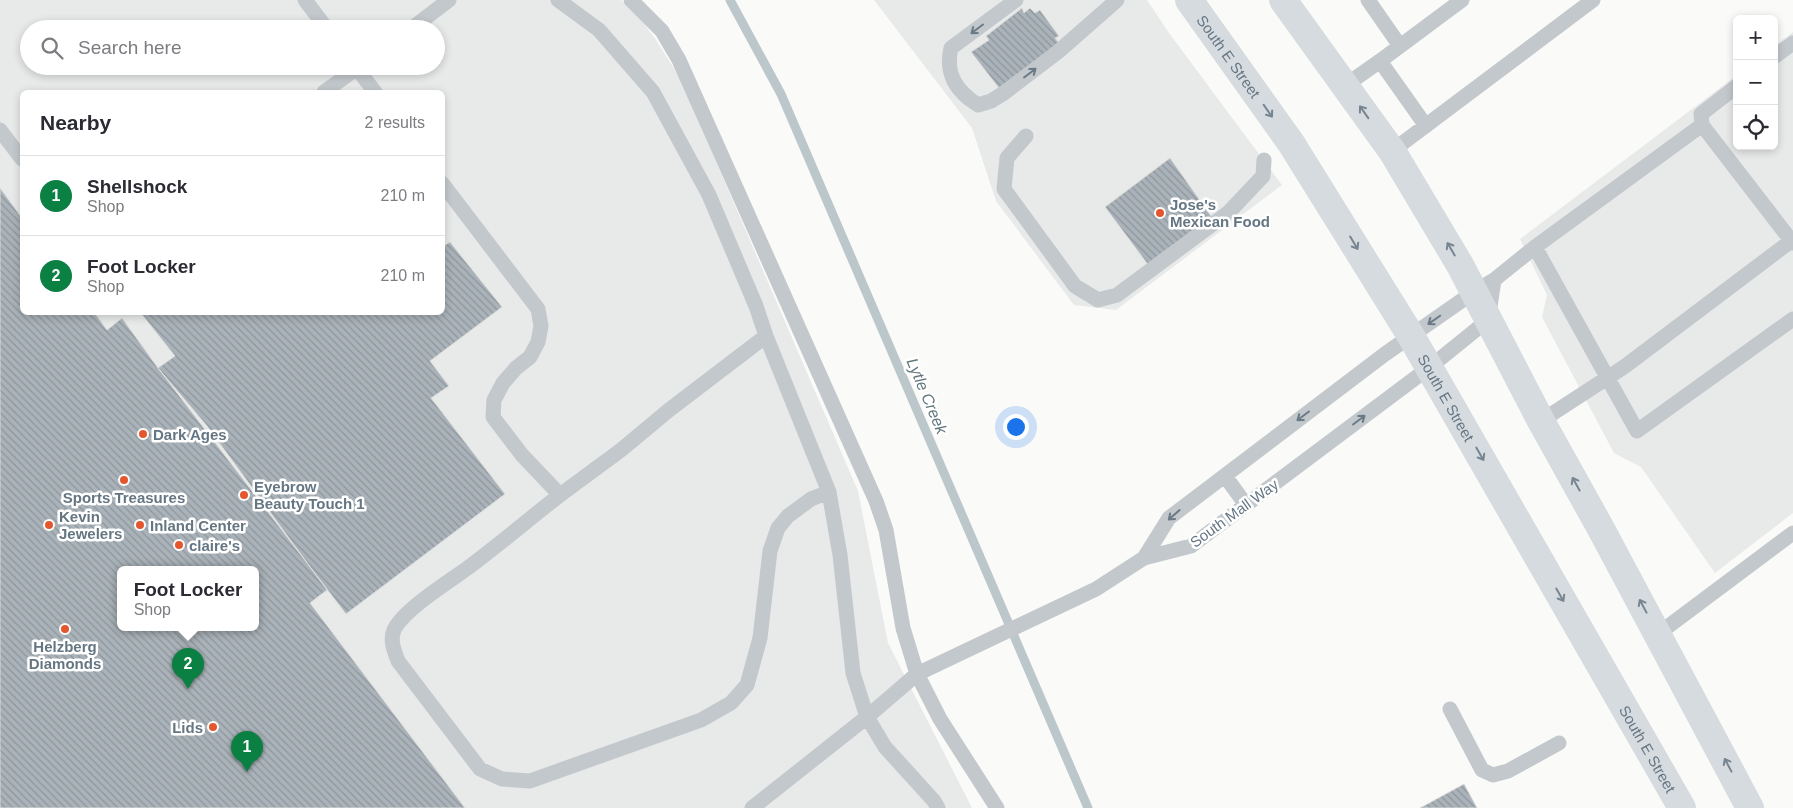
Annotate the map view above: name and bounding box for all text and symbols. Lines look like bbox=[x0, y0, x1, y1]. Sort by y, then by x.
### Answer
street label: South E Street bbox=[1194, 11, 1265, 102]
map controls bbox=[1733, 15, 1778, 150]
button: + bbox=[1733, 15, 1778, 60]
search box bbox=[20, 20, 445, 75]
one-way arrow bbox=[970, 24, 984, 34]
icon: search bbox=[38, 34, 66, 62]
text: Search here bbox=[78, 37, 182, 58]
button: − bbox=[1733, 60, 1778, 105]
one-way arrow bbox=[1023, 67, 1036, 78]
one-way arrow bbox=[1263, 103, 1273, 117]
one-way arrow bbox=[1359, 105, 1369, 119]
button: locate bbox=[1733, 105, 1778, 150]
text: Nearby bbox=[40, 111, 111, 134]
text: 2 results bbox=[365, 114, 425, 131]
text: Shellshock bbox=[87, 176, 187, 197]
text: 1 bbox=[52, 187, 60, 204]
text: 210 m bbox=[381, 187, 425, 204]
place label: Jose's Mexican Food bbox=[1170, 196, 1270, 230]
text: Shop bbox=[87, 198, 124, 215]
marker: Jose's Mexican Food bbox=[1154, 207, 1166, 219]
one-way arrow bbox=[1350, 236, 1360, 250]
one-way arrow bbox=[1445, 243, 1455, 257]
text: Foot Locker bbox=[87, 256, 196, 277]
text: 2 bbox=[52, 267, 60, 284]
text: 210 m bbox=[381, 267, 425, 284]
text: Shop bbox=[87, 278, 124, 295]
one-way arrow bbox=[1427, 315, 1441, 325]
street label: South E Street bbox=[1415, 351, 1478, 445]
water label: Lytle Creek bbox=[903, 356, 951, 437]
one-way arrow bbox=[1297, 411, 1310, 422]
your location bbox=[1003, 414, 1029, 440]
one-way arrow bbox=[1352, 415, 1366, 425]
place label: Dark Ages bbox=[153, 426, 227, 443]
marker: Dark Ages bbox=[137, 428, 149, 440]
one-way arrow bbox=[1475, 446, 1485, 460]
marker: Sports Treasures bbox=[118, 474, 130, 486]
street label: South Mall Way bbox=[1187, 475, 1282, 551]
one-way arrow bbox=[1571, 477, 1581, 492]
place label: Eyebrow Beauty Touch 1 bbox=[254, 478, 365, 512]
place label: Sports Treasures bbox=[63, 489, 185, 506]
marker: Eyebrow Beauty Touch 1 bbox=[238, 489, 250, 501]
place label: Kevin Jewelers bbox=[59, 508, 122, 542]
one-way arrow bbox=[1168, 509, 1181, 521]
place label: Inland Center bbox=[150, 517, 246, 534]
marker: Kevin Jewelers bbox=[43, 519, 55, 531]
marker: Inland Center bbox=[134, 519, 146, 531]
place label: claire's bbox=[189, 537, 240, 554]
marker: claire's bbox=[173, 539, 185, 551]
popup bbox=[117, 566, 259, 631]
text: Foot Locker bbox=[134, 579, 242, 600]
one-way arrow bbox=[1556, 587, 1566, 601]
one-way arrow bbox=[1638, 599, 1647, 614]
text: Shop bbox=[134, 601, 171, 618]
marker: Helzberg Diamonds bbox=[59, 623, 71, 635]
place label: Helzberg Diamonds bbox=[29, 638, 101, 672]
pin: 2 bbox=[172, 648, 204, 689]
street label: South E Street bbox=[1616, 702, 1680, 796]
place label: Lids bbox=[172, 719, 203, 736]
marker: Lids bbox=[207, 721, 219, 733]
pin: 1 bbox=[231, 731, 263, 772]
one-way arrow bbox=[1723, 757, 1733, 772]

